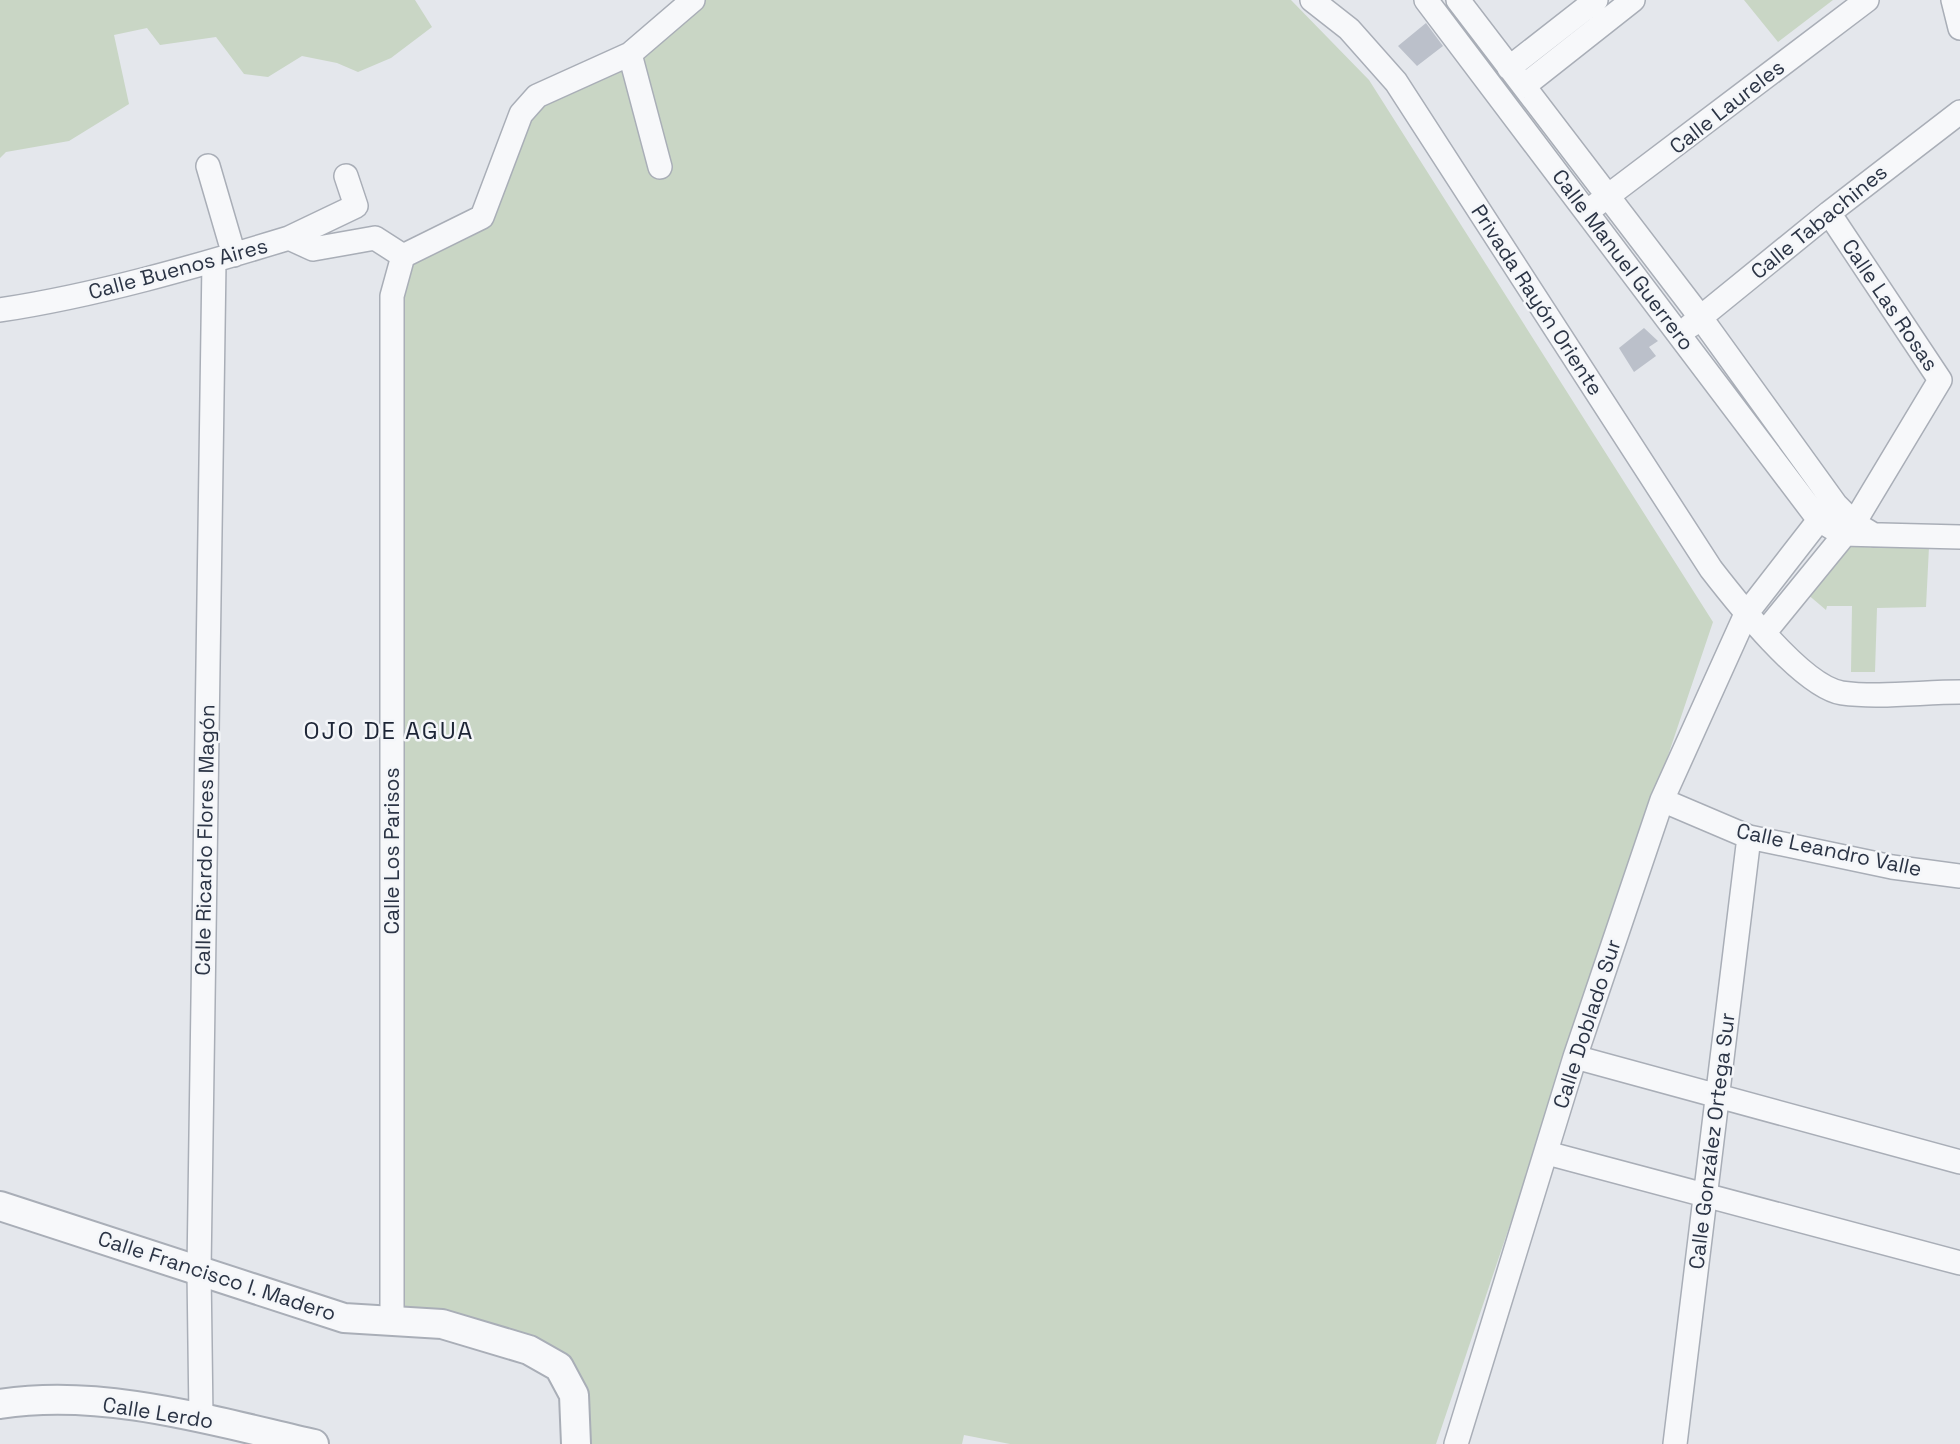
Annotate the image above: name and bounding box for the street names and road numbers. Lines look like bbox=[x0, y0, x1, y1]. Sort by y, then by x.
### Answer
street label: Calle Laureles bbox=[1664, 53, 1790, 160]
street label: Calle Tabachines bbox=[1745, 158, 1892, 285]
street label: Calle Manuel Guerrero bbox=[1546, 164, 1700, 356]
street label: Privada Rayón Oriente bbox=[1466, 199, 1609, 400]
street label: Calle Buenos Aires bbox=[85, 232, 270, 305]
street label: Calle Las Rosas bbox=[1836, 233, 1945, 376]
street label: Calle Ricardo Flores Magón bbox=[189, 704, 220, 976]
street label: Calle Los Parisos bbox=[378, 767, 405, 935]
street label: Calle Leandro Valle bbox=[1734, 817, 1924, 882]
street label: Calle Doblado Sur bbox=[1546, 936, 1627, 1112]
street label: Calle González Ortega Sur bbox=[1682, 1011, 1741, 1271]
street label: Calle Francisco I. Madero bbox=[95, 1224, 340, 1327]
street label: Calle Lerdo bbox=[101, 1390, 215, 1435]

